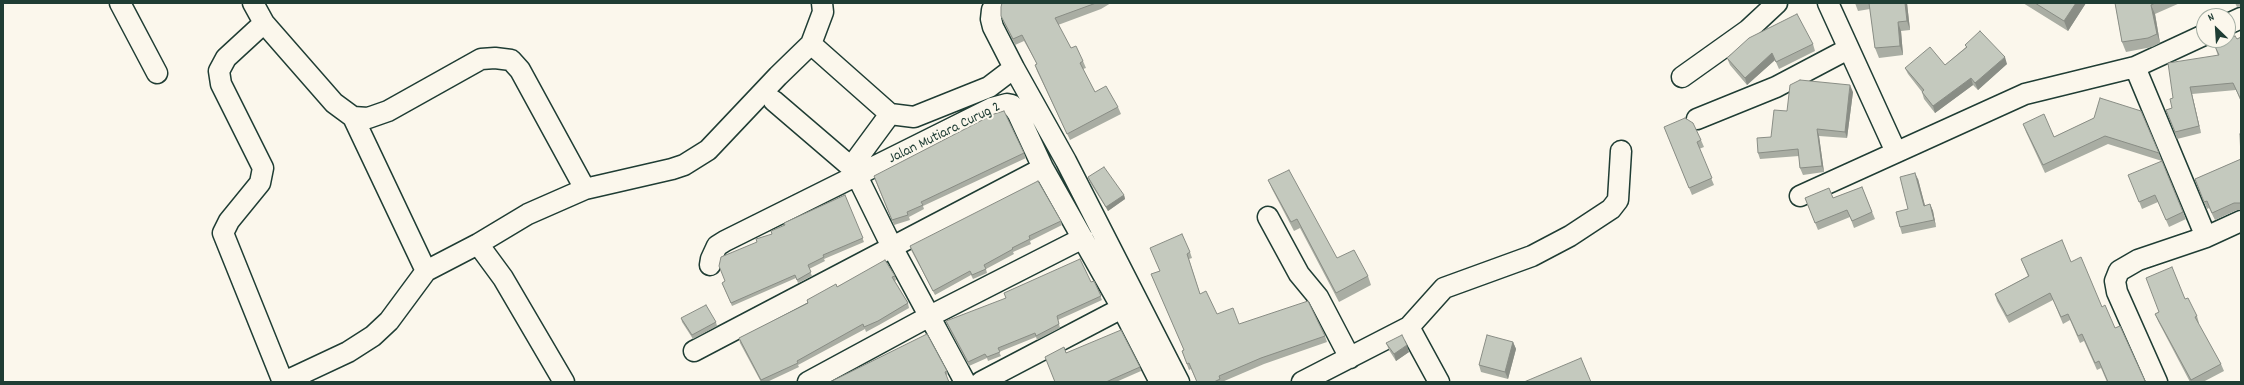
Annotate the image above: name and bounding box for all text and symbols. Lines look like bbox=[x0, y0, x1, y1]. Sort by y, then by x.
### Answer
north arrow bbox=[2196, 8, 2236, 48]
text: N bbox=[2206, 10, 2217, 26]
street label: Jalan Mutiara Curug 2 bbox=[886, 99, 1004, 169]

